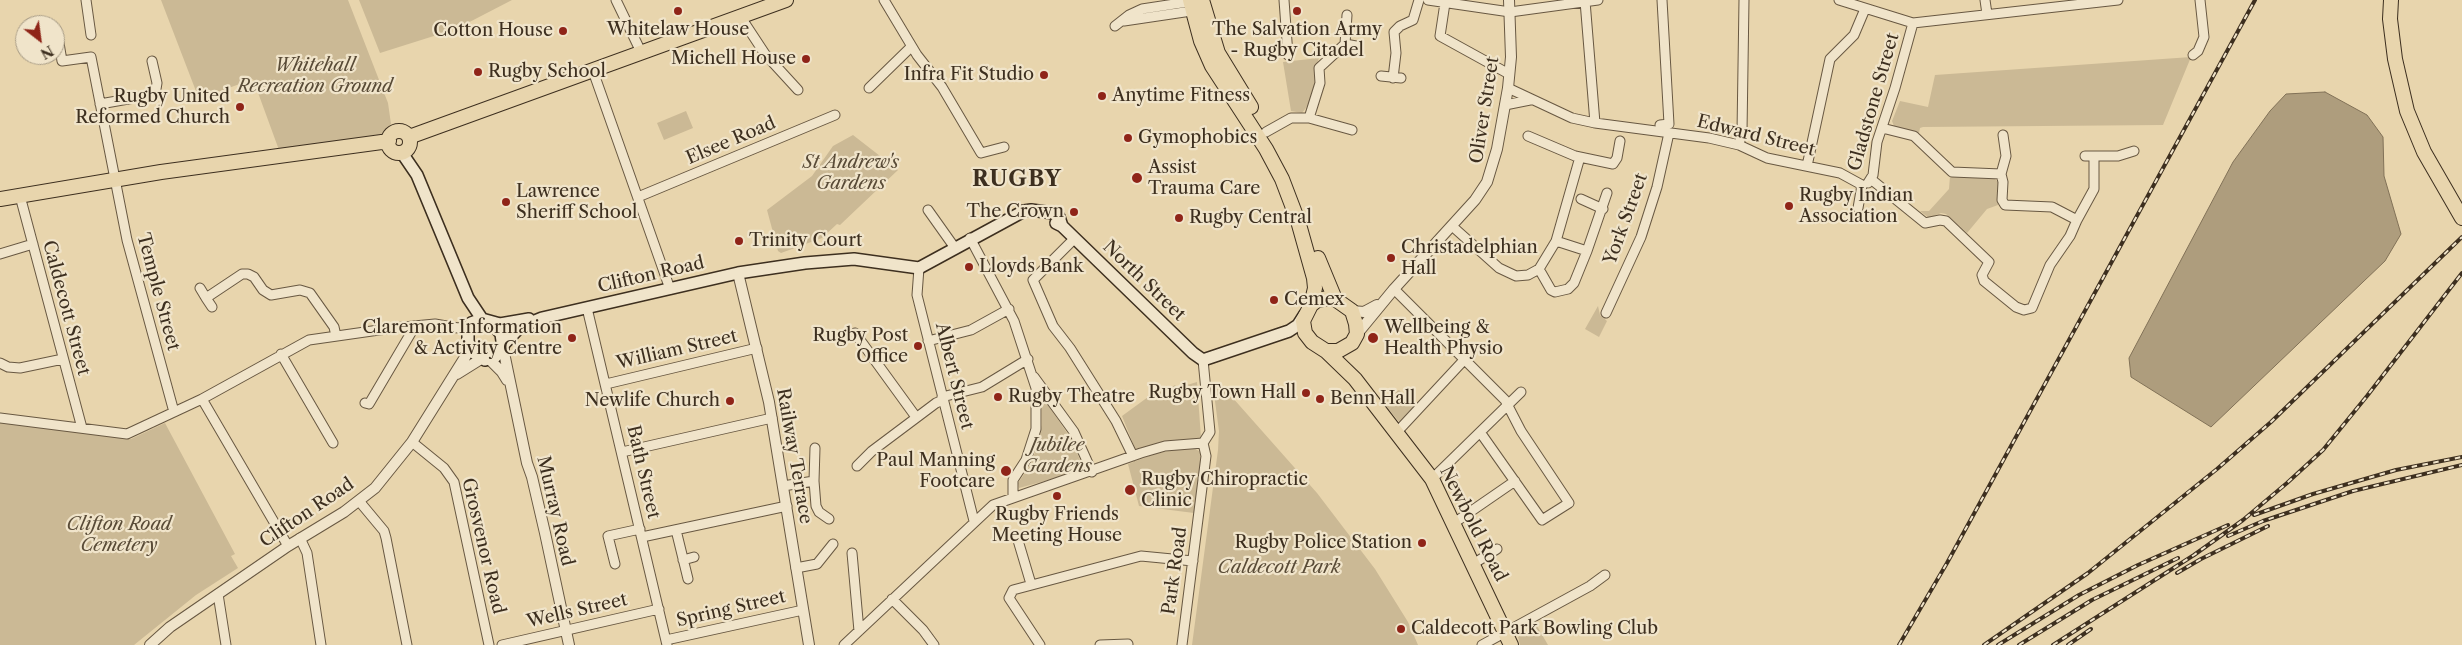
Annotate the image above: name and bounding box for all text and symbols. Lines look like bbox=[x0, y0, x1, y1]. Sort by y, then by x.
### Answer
marker: Whitelaw House bbox=[672, 5, 684, 17]
marker: The Salvation Army - Rugby Citadel bbox=[1291, 5, 1303, 17]
north arrow bbox=[15, 15, 65, 65]
place label: Whitelaw House bbox=[607, 19, 749, 41]
place label: The Salvation Army - Rugby Citadel bbox=[1212, 19, 1382, 62]
place label: Cotton House bbox=[433, 20, 553, 42]
marker: Cotton House bbox=[557, 25, 569, 37]
street label: Gladstone Street bbox=[1844, 30, 1904, 174]
text: N bbox=[37, 41, 57, 63]
place label: Michell House bbox=[671, 48, 796, 70]
marker: Michell House bbox=[800, 53, 812, 65]
park label: Whitehall Recreation Ground bbox=[237, 55, 393, 98]
street label: Oliver Street bbox=[1466, 55, 1504, 165]
place label: Rugby School bbox=[488, 61, 606, 83]
place label: Infra Fit Studio bbox=[904, 64, 1034, 86]
marker: Rugby School bbox=[472, 66, 484, 78]
marker: Infra Fit Studio bbox=[1038, 69, 1050, 81]
place label: Anytime Fitness bbox=[1112, 85, 1250, 107]
place label: Rugby United Reformed Church bbox=[75, 86, 230, 128]
marker: Anytime Fitness bbox=[1096, 90, 1108, 102]
marker: Rugby United Reformed Church bbox=[234, 101, 246, 113]
street label: Edward Street bbox=[1695, 111, 1817, 161]
street label: Elsee Road bbox=[683, 112, 779, 170]
place label: Gymophobics bbox=[1138, 127, 1257, 149]
marker: Gymophobics bbox=[1122, 132, 1134, 144]
park label: St Andrew's Gardens bbox=[803, 152, 899, 194]
place label: Assist Trauma Care bbox=[1148, 157, 1260, 200]
district label: RUGBY bbox=[971, 167, 1063, 193]
street label: York Street bbox=[1600, 170, 1652, 268]
marker: Assist Trauma Care bbox=[1130, 171, 1144, 185]
place label: Lawrence Sheriff School bbox=[516, 181, 637, 223]
place label: Rugby Indian Association bbox=[1799, 185, 1913, 228]
marker: Lawrence Sheriff School bbox=[500, 196, 512, 208]
marker: Rugby Indian Association bbox=[1783, 200, 1795, 212]
place label: The Crown bbox=[966, 201, 1064, 223]
marker: The Crown bbox=[1068, 206, 1080, 218]
place label: Rugby Central bbox=[1189, 207, 1312, 229]
marker: Rugby Central bbox=[1173, 212, 1185, 224]
place label: Trinity Court bbox=[749, 230, 862, 252]
street label: Temple Street bbox=[132, 231, 184, 353]
marker: Trinity Court bbox=[733, 235, 745, 247]
street label: North Street bbox=[1098, 236, 1190, 326]
place label: Christadelphian Hall bbox=[1401, 237, 1538, 280]
street label: Caldecott Street bbox=[38, 238, 94, 378]
street label: Clifton Road bbox=[596, 252, 706, 298]
marker: Christadelphian Hall bbox=[1385, 252, 1397, 264]
place label: Lloyds Bank bbox=[979, 256, 1084, 278]
marker: Lloyds Bank bbox=[963, 261, 975, 273]
place label: Cemex bbox=[1284, 289, 1345, 311]
marker: Cemex bbox=[1268, 294, 1280, 306]
place label: Claremont Information & Activity Centre bbox=[362, 317, 562, 359]
place label: Wellbeing & Health Physio bbox=[1384, 317, 1503, 359]
street label: Albert Street bbox=[930, 320, 978, 432]
place label: Rugby Post Office bbox=[812, 325, 908, 368]
street label: William Street bbox=[614, 326, 740, 374]
marker: Wellbeing & Health Physio bbox=[1366, 331, 1380, 345]
marker: Claremont Information & Activity Centre bbox=[566, 332, 578, 344]
marker: Rugby Post Office bbox=[912, 340, 924, 352]
place label: Rugby Town Hall bbox=[1148, 382, 1296, 404]
street label: Railway Terrace bbox=[771, 386, 817, 526]
place label: Rugby Theatre bbox=[1008, 386, 1135, 408]
marker: Rugby Town Hall bbox=[1300, 387, 1312, 399]
place label: Benn Hall bbox=[1330, 388, 1415, 410]
place label: Newlife Church bbox=[585, 390, 720, 412]
marker: Rugby Theatre bbox=[992, 391, 1004, 403]
marker: Benn Hall bbox=[1314, 393, 1326, 405]
marker: Newlife Church bbox=[724, 395, 736, 407]
street label: Bath Street bbox=[622, 423, 664, 521]
park label: Jubilee Gardens bbox=[1022, 435, 1092, 478]
place label: Paul Manning Footcare bbox=[876, 450, 995, 492]
street label: Murray Road bbox=[532, 454, 578, 568]
street label: Newbold Road bbox=[1435, 463, 1511, 585]
marker: Paul Manning Footcare bbox=[999, 464, 1013, 478]
place label: Rugby Chiropractic Clinic bbox=[1141, 469, 1308, 512]
street label: Clifton Road bbox=[256, 474, 358, 552]
street label: Grosvenor Road bbox=[457, 476, 509, 616]
marker: Rugby Chiropractic Clinic bbox=[1123, 483, 1137, 497]
marker: Rugby Friends Meeting House bbox=[1051, 490, 1063, 502]
place label: Rugby Friends Meeting House bbox=[992, 504, 1122, 546]
park label: Clifton Road Cemetery bbox=[67, 514, 171, 556]
street label: Park Road bbox=[1158, 526, 1192, 616]
place label: Rugby Police Station bbox=[1235, 532, 1412, 554]
marker: Rugby Police Station bbox=[1416, 537, 1428, 549]
park label: Caldecott Park bbox=[1217, 557, 1341, 579]
street label: Spring Street bbox=[674, 586, 788, 632]
street label: Wells Street bbox=[525, 589, 629, 633]
place label: Caldecott Park Bowling Club bbox=[1411, 618, 1658, 640]
marker: Caldecott Park Bowling Club bbox=[1395, 623, 1407, 635]

